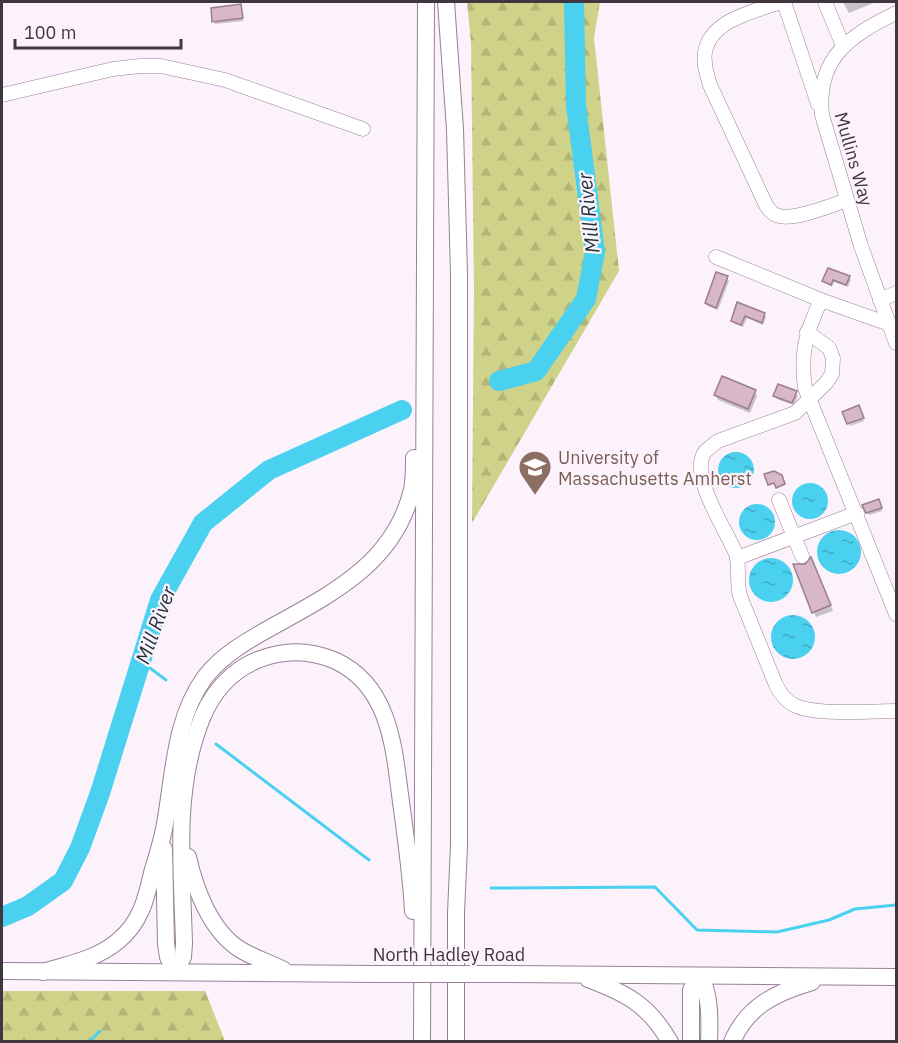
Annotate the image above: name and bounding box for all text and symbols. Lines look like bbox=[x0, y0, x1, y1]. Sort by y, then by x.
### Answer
scale bar bbox=[15, 12, 182, 50]
text: 100 m bbox=[24, 21, 76, 44]
street label: Mullins Way bbox=[830, 109, 878, 209]
water label: Mill River bbox=[570, 171, 606, 255]
place label: University of Massachusetts Amherst bbox=[558, 446, 752, 490]
school or university icon: University of Massachusetts Amherst bbox=[517, 449, 553, 496]
water label: Mill River bbox=[128, 582, 182, 668]
street label: North Hadley Road bbox=[373, 943, 525, 966]

